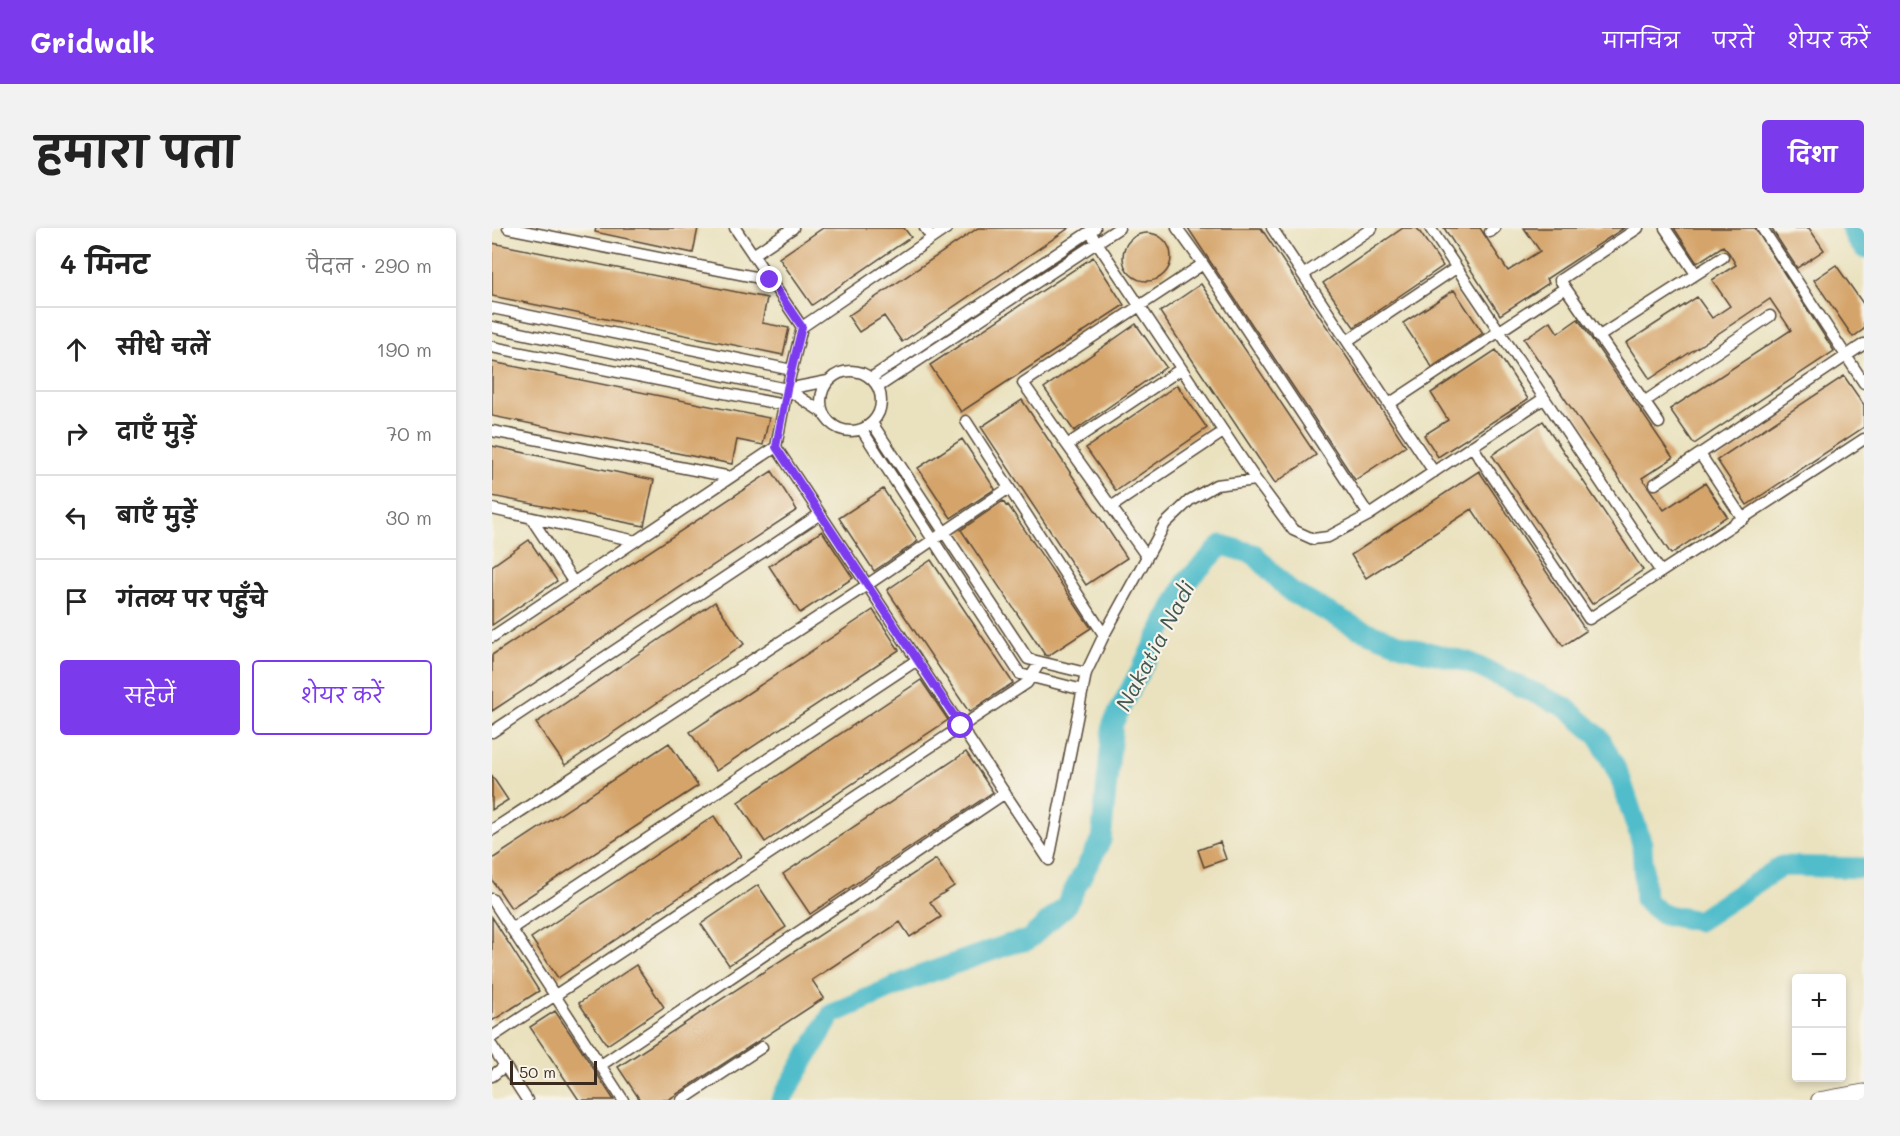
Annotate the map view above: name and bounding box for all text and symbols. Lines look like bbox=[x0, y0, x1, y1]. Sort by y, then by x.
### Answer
text: Gridwalk bbox=[30, 24, 155, 60]
text: मानचित्र bbox=[1603, 26, 1680, 53]
text: परतें bbox=[1713, 26, 1754, 53]
text: शेयर करें bbox=[1787, 26, 1870, 53]
button: दिशा bbox=[1762, 120, 1864, 193]
text: हमारा पता bbox=[36, 123, 238, 178]
text: 4 मिनट bbox=[60, 247, 149, 281]
text: पैदल · 290 m bbox=[307, 252, 432, 278]
route end bbox=[756, 266, 782, 292]
text: सीधे चलें bbox=[117, 332, 209, 361]
icon: ahead bbox=[60, 333, 93, 366]
text: 190 m bbox=[377, 336, 432, 362]
text: दाएँ मुड़ें bbox=[117, 416, 196, 445]
icon: right bbox=[60, 417, 93, 450]
text: 70 m bbox=[386, 420, 432, 446]
text: बाएँ मुड़ें bbox=[117, 500, 197, 529]
icon: left bbox=[60, 501, 93, 534]
text: 30 m bbox=[386, 504, 432, 530]
water label: Nakatia Nadi bbox=[1108, 576, 1201, 716]
text: गंतव्य पर पहुँचे bbox=[117, 584, 267, 613]
icon: arrive bbox=[60, 585, 93, 618]
button: सहेजें bbox=[60, 660, 240, 735]
button: शेयर करें bbox=[252, 660, 432, 735]
route start bbox=[947, 712, 973, 738]
map controls bbox=[1792, 974, 1846, 1082]
button: + bbox=[1792, 974, 1846, 1028]
button: − bbox=[1792, 1028, 1846, 1082]
scale bar bbox=[510, 1058, 597, 1086]
text: 50 m bbox=[519, 1061, 556, 1082]

